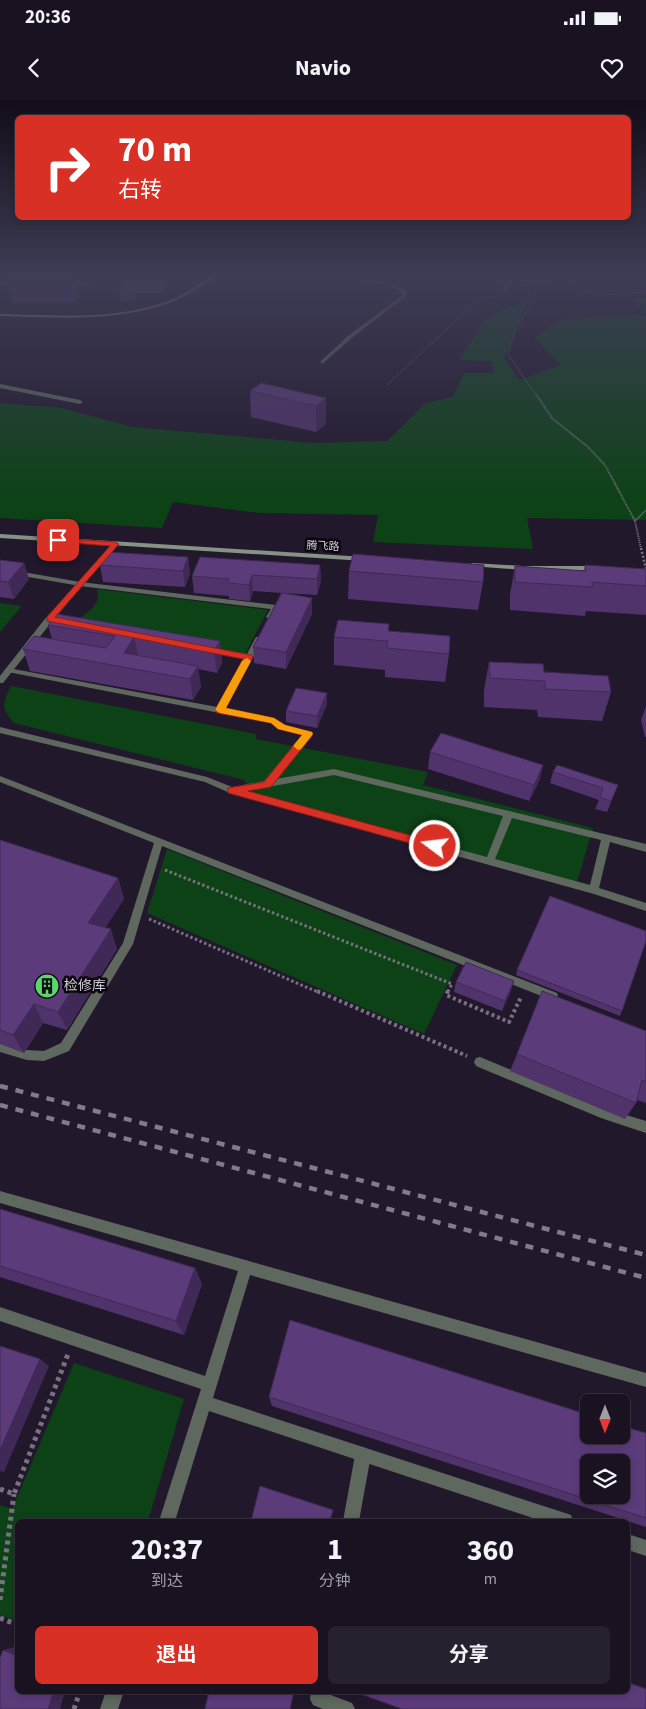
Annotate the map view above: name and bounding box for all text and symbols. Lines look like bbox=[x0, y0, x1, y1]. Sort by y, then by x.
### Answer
text: 20:36 bbox=[25, 4, 71, 31]
text: Navio bbox=[295, 52, 351, 84]
icon: back bbox=[20, 54, 48, 82]
icon: heart bbox=[598, 54, 626, 82]
text: 70 m bbox=[118, 125, 192, 175]
icon: right bbox=[35, 135, 100, 200]
text: 右转 bbox=[118, 174, 162, 206]
pin bbox=[37, 519, 79, 561]
icon: arrive bbox=[44, 526, 72, 554]
street label: 腾飞路 bbox=[306, 538, 340, 554]
position arrow bbox=[408, 819, 460, 871]
building icon: 检修库 bbox=[34, 973, 60, 999]
place label: 检修库 bbox=[64, 976, 106, 996]
north arrow bbox=[580, 1394, 630, 1444]
map controls bbox=[580, 1394, 630, 1504]
button: layers bbox=[580, 1454, 630, 1504]
text: 20:37 bbox=[131, 1528, 203, 1571]
text: 1 bbox=[327, 1528, 343, 1571]
text: 360 bbox=[467, 1529, 514, 1572]
text: m bbox=[484, 1568, 497, 1590]
text: 到达 bbox=[151, 1570, 183, 1592]
text: 分钟 bbox=[319, 1570, 351, 1592]
button: 退出 bbox=[35, 1626, 318, 1684]
button: 分享 bbox=[328, 1626, 610, 1684]

